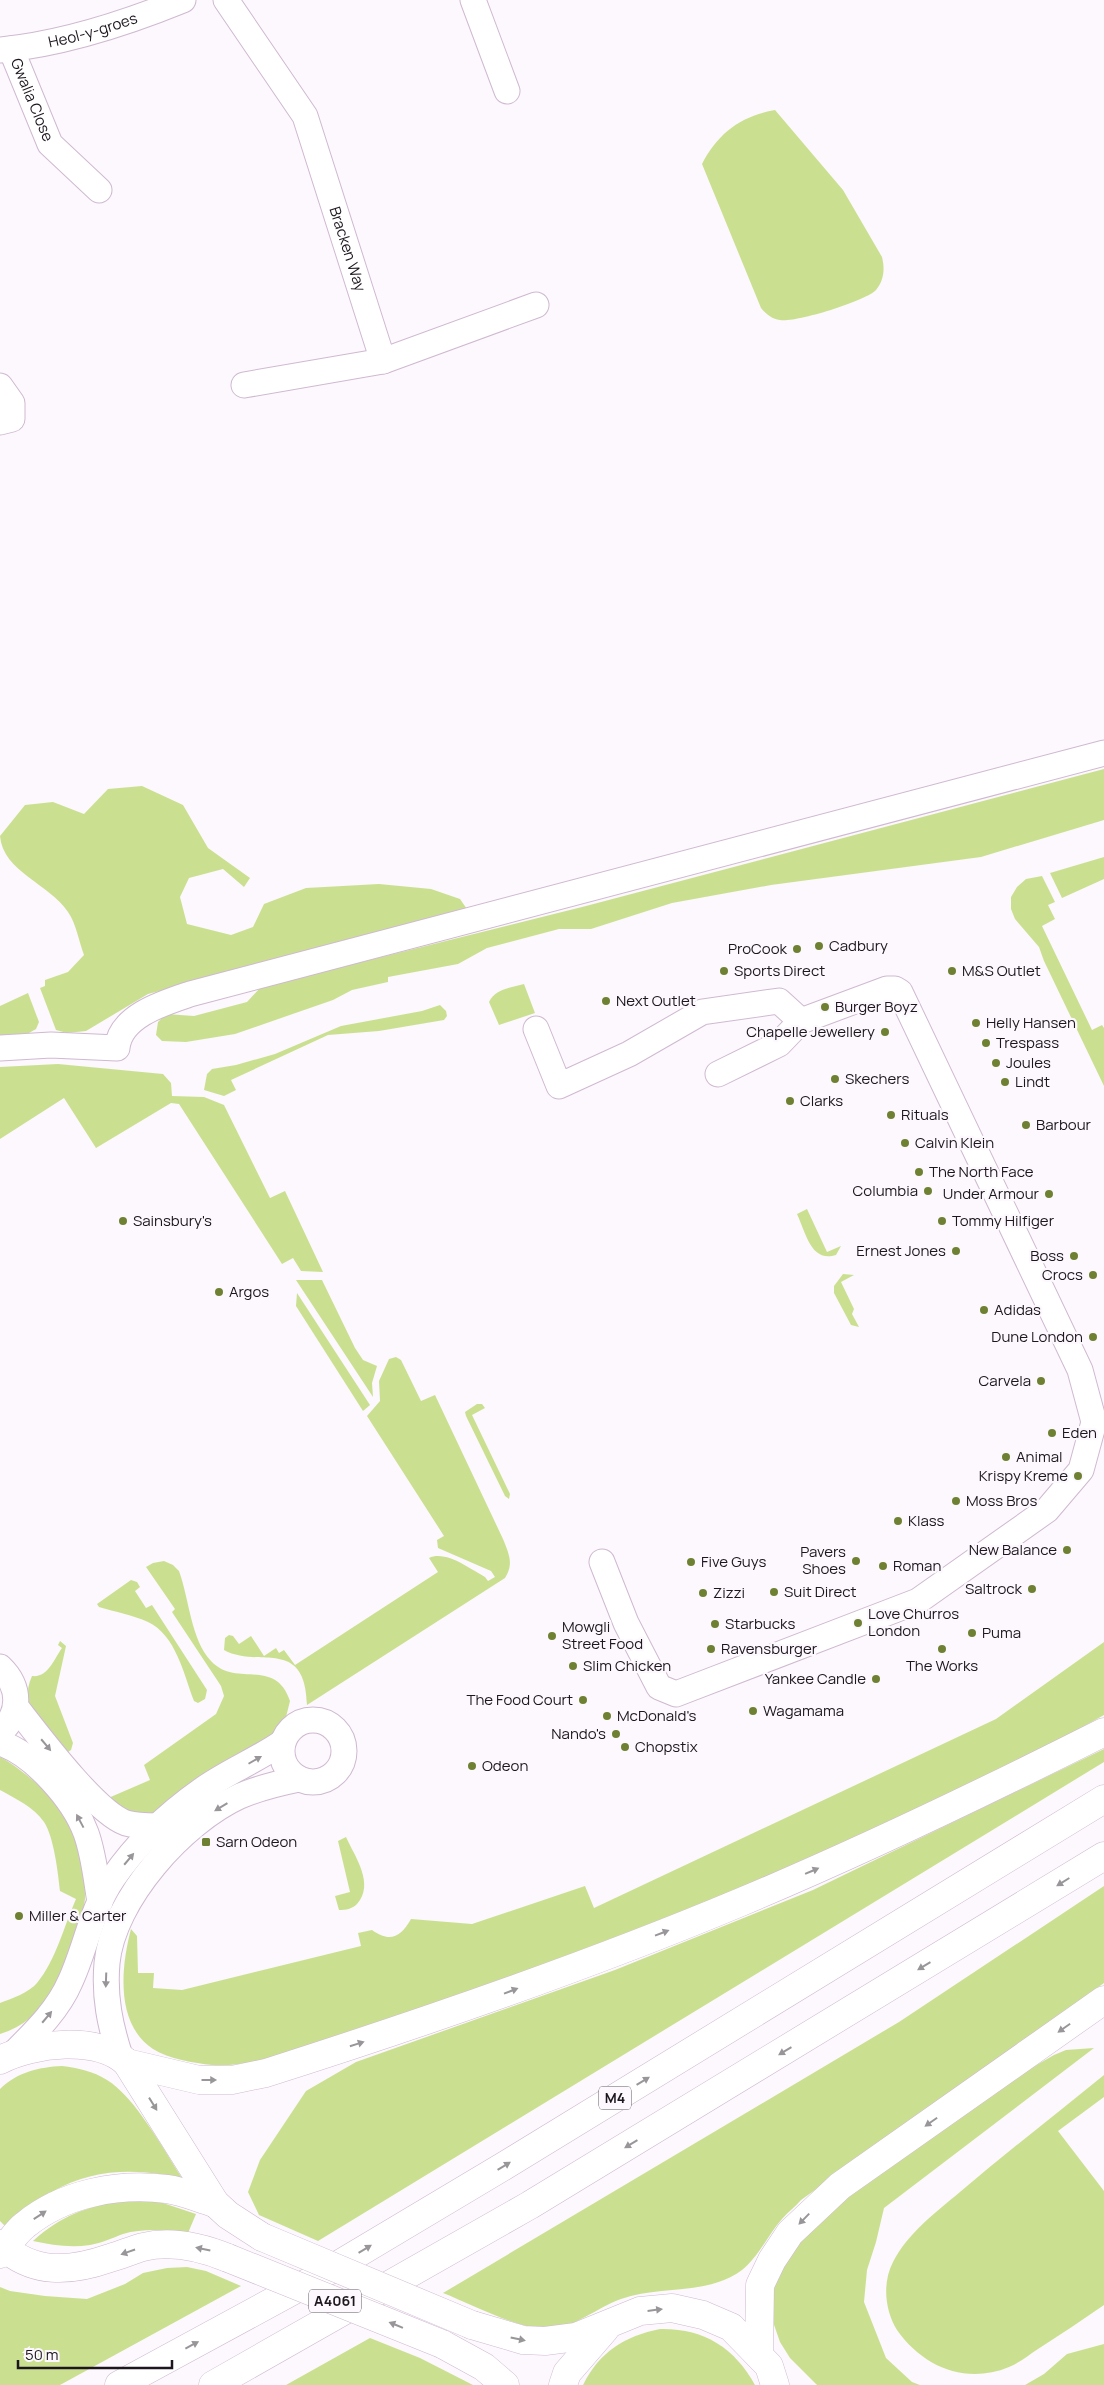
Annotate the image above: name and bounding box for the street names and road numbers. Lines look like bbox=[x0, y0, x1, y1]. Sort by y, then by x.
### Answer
street label: Heol-y-groes bbox=[46, 7, 140, 52]
street label: Gwalia Close bbox=[6, 55, 59, 145]
street label: Bracken Way bbox=[325, 204, 371, 294]
road number: M4 bbox=[599, 2086, 631, 2110]
road number: A4061 bbox=[309, 2290, 361, 2312]

